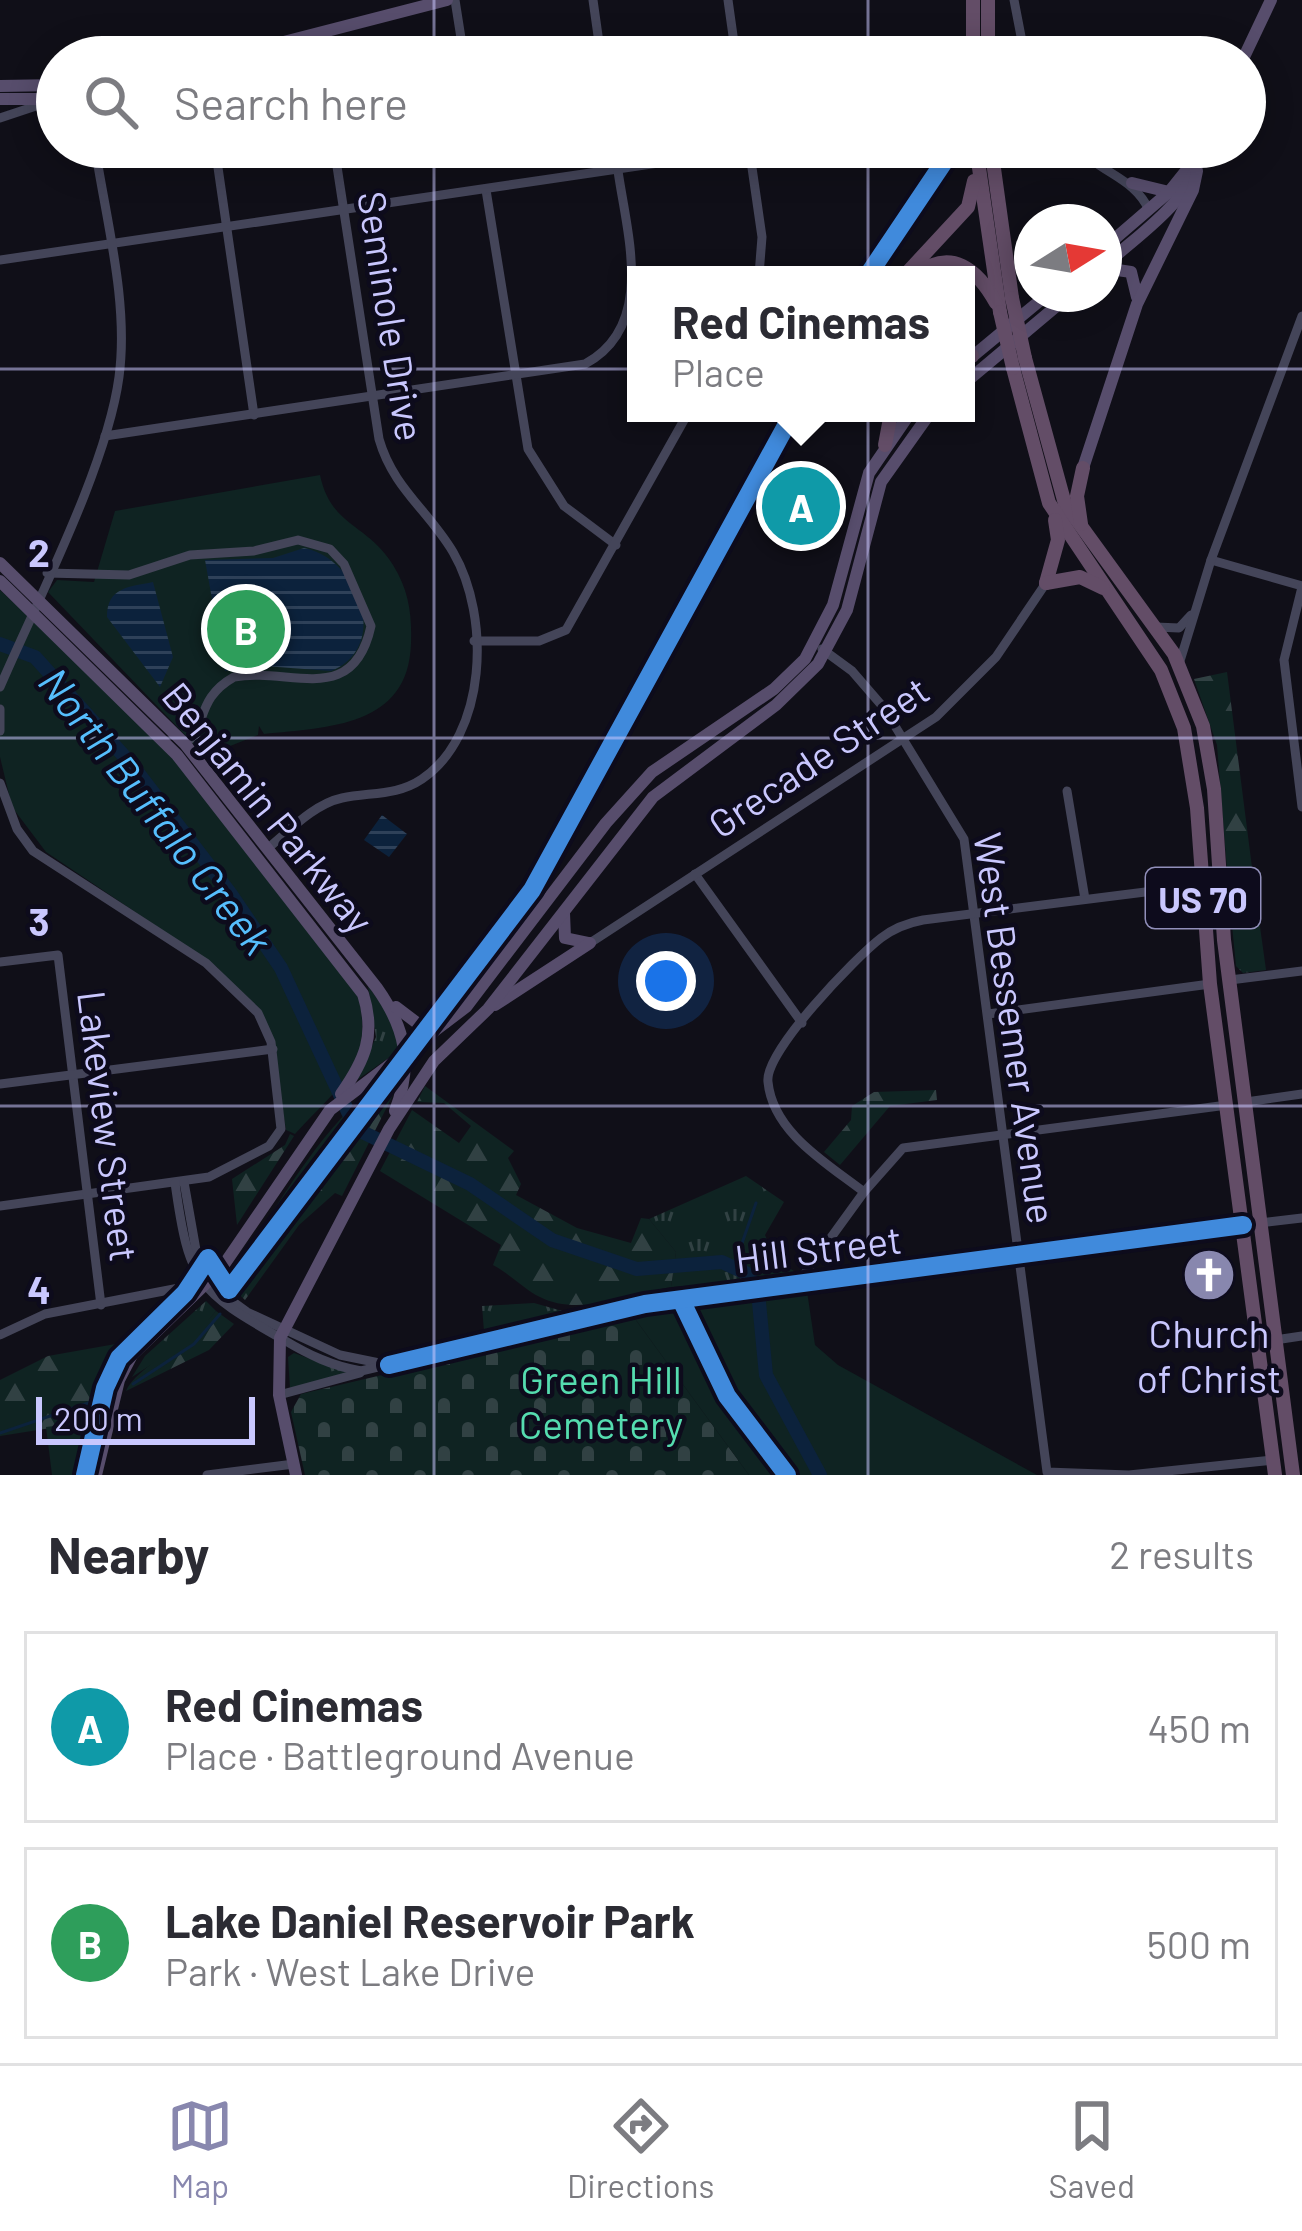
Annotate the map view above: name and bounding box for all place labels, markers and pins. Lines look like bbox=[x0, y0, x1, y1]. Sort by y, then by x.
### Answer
pin: A bbox=[762, 461, 840, 551]
pin: B bbox=[207, 584, 285, 674]
church icon: Church of Christ bbox=[1181, 1247, 1237, 1303]
place label: Church of Christ bbox=[1137, 1309, 1281, 1401]

